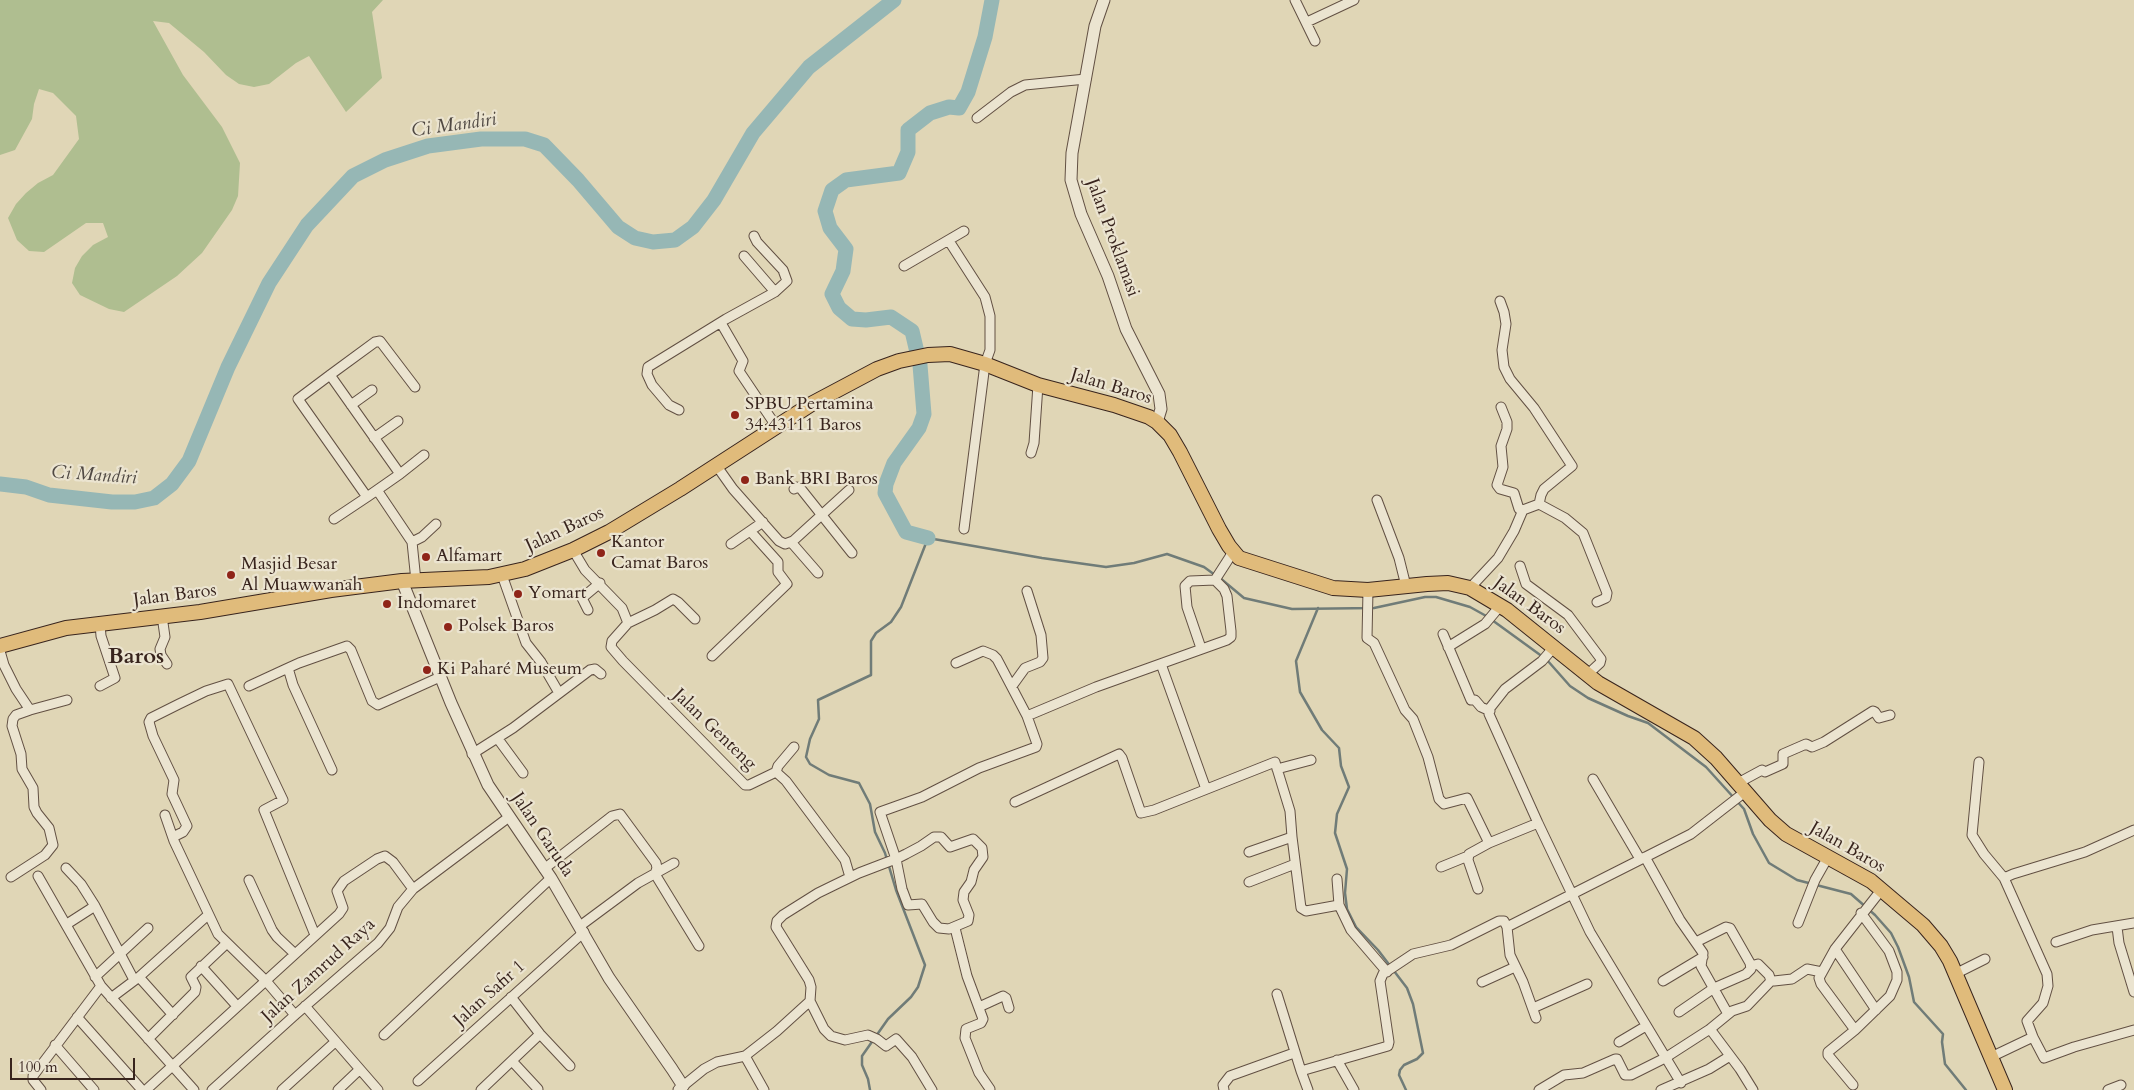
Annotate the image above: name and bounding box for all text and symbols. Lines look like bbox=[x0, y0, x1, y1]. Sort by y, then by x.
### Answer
water label: Ci Mandiri bbox=[410, 109, 498, 143]
street label: Jalan Proklamasi bbox=[1081, 176, 1143, 300]
street label: Jalan Baros bbox=[1068, 364, 1154, 410]
place label: SPBU Pertamina 34.43111 Baros bbox=[745, 394, 874, 436]
marker: SPBU Pertamina 34.43111 Baros bbox=[729, 409, 741, 421]
water label: Ci Mandiri bbox=[51, 462, 137, 490]
place label: Bank BRI Baros bbox=[755, 469, 878, 491]
marker: Bank BRI Baros bbox=[739, 474, 751, 486]
street label: Jalan Baros bbox=[523, 503, 607, 557]
place label: Kantor Camat Baros bbox=[611, 532, 708, 574]
place label: Alfamart bbox=[436, 546, 502, 568]
marker: Kantor Camat Baros bbox=[595, 547, 607, 559]
marker: Alfamart bbox=[420, 551, 432, 563]
place label: Masjid Besar Al Muawwanah bbox=[241, 554, 362, 596]
marker: Masjid Besar Al Muawwanah bbox=[225, 569, 237, 581]
street label: Jalan Baros bbox=[1489, 573, 1569, 639]
street label: Jalan Baros bbox=[132, 580, 218, 612]
place label: Yomart bbox=[528, 583, 586, 605]
marker: Yomart bbox=[512, 588, 524, 600]
place label: Indomaret bbox=[397, 593, 476, 615]
marker: Indomaret bbox=[381, 598, 393, 610]
place label: Polsek Baros bbox=[458, 616, 554, 638]
marker: Polsek Baros bbox=[442, 621, 454, 633]
district label: Baros bbox=[108, 645, 164, 671]
place label: Ki Paharé Museum bbox=[437, 659, 582, 681]
marker: Ki Paharé Museum bbox=[421, 664, 433, 676]
street label: Jalan Genteng bbox=[668, 685, 760, 775]
street label: Jalan Garuda bbox=[506, 789, 578, 881]
street label: Jalan Baros bbox=[1805, 818, 1889, 878]
street label: Jalan Zamrud Raya bbox=[258, 914, 380, 1028]
street label: Jalan Safir 1 bbox=[450, 956, 530, 1032]
scale bar bbox=[12, 1048, 138, 1080]
text: 100 m bbox=[18, 1057, 58, 1077]

